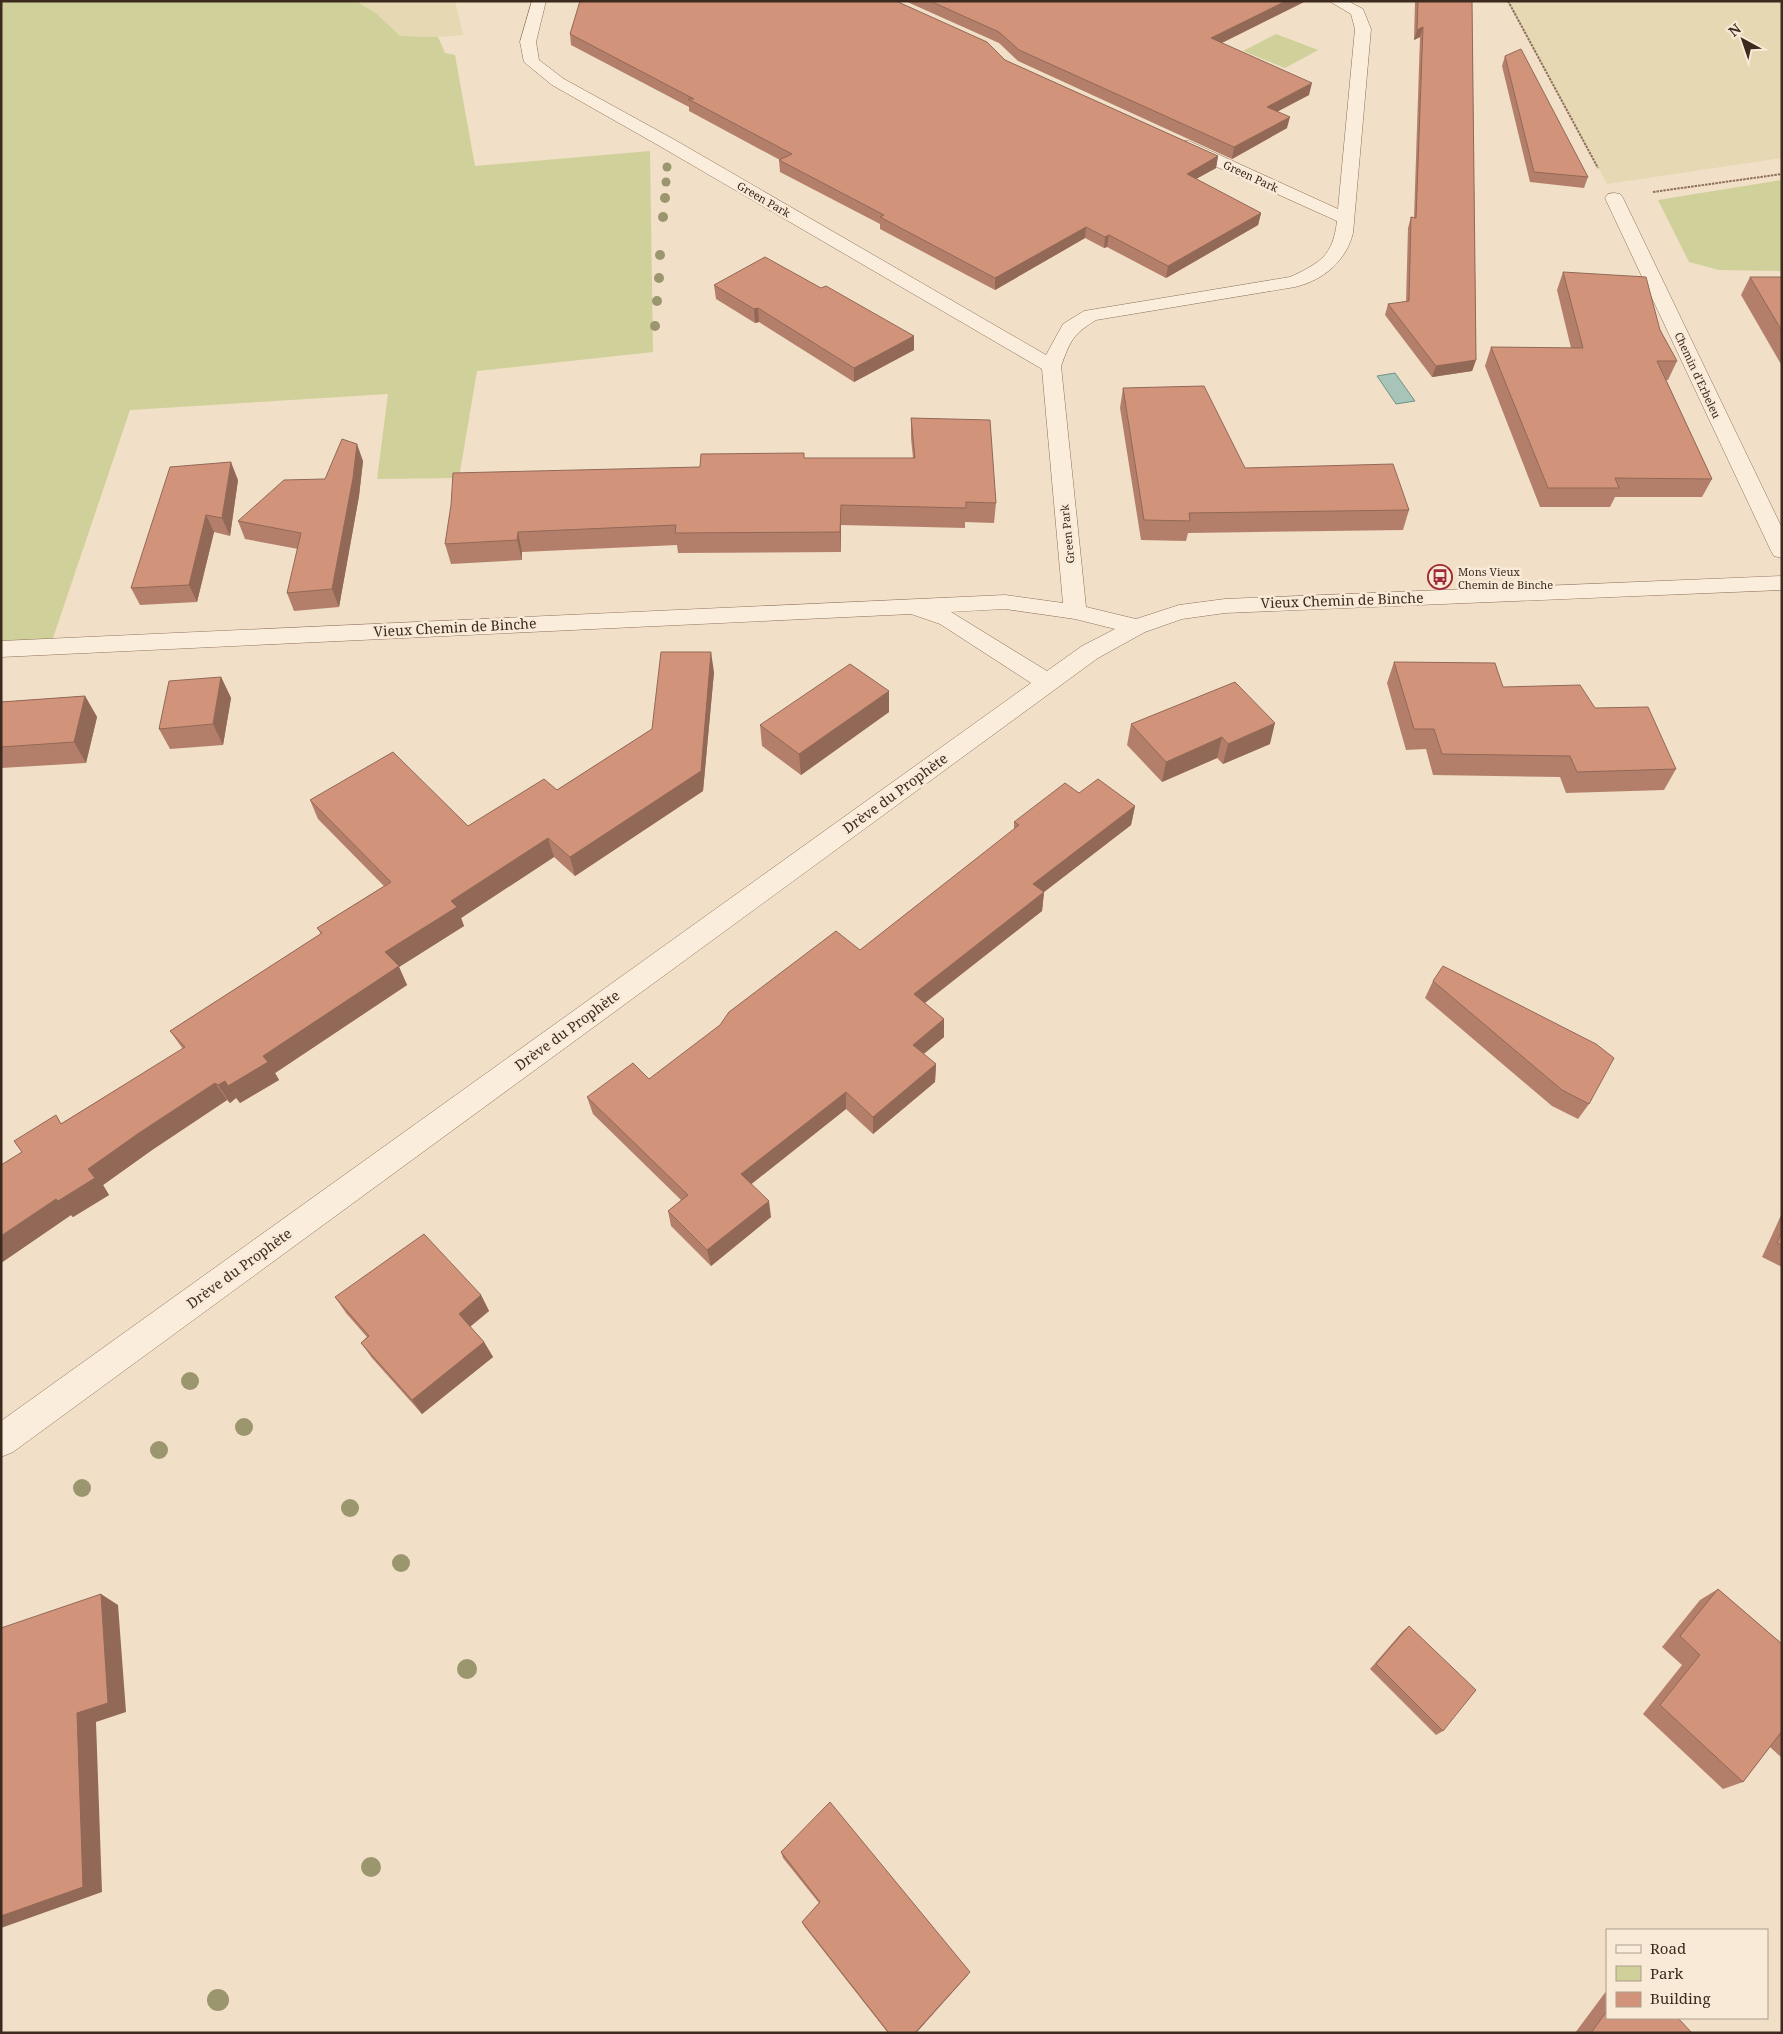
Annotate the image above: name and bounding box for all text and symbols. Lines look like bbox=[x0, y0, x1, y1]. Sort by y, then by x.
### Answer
north arrow bbox=[1718, 15, 1768, 65]
text: N bbox=[1724, 19, 1745, 40]
street label: Green Park bbox=[1221, 157, 1282, 196]
street label: Green Park bbox=[735, 178, 794, 221]
street label: Chemin d'Erbeleu bbox=[1671, 329, 1725, 421]
street label: Green Park bbox=[1056, 503, 1078, 564]
bus stop icon: Mons Vieux Chemin de Binche bbox=[1427, 564, 1453, 590]
place label: Mons Vieux Chemin de Binche bbox=[1458, 564, 1553, 592]
street label: Vieux Chemin de Binche bbox=[1260, 588, 1424, 612]
street label: Vieux Chemin de Binche bbox=[373, 613, 537, 641]
street label: Drève du Prophète bbox=[839, 749, 951, 837]
street label: Drève du Prophète bbox=[511, 986, 623, 1074]
street label: Drève du Prophète bbox=[183, 1224, 295, 1312]
legend bbox=[1606, 1929, 1768, 2019]
text: Road bbox=[1650, 1938, 1686, 1958]
text: Park bbox=[1650, 1963, 1684, 1983]
text: Building bbox=[1650, 1988, 1711, 2008]

